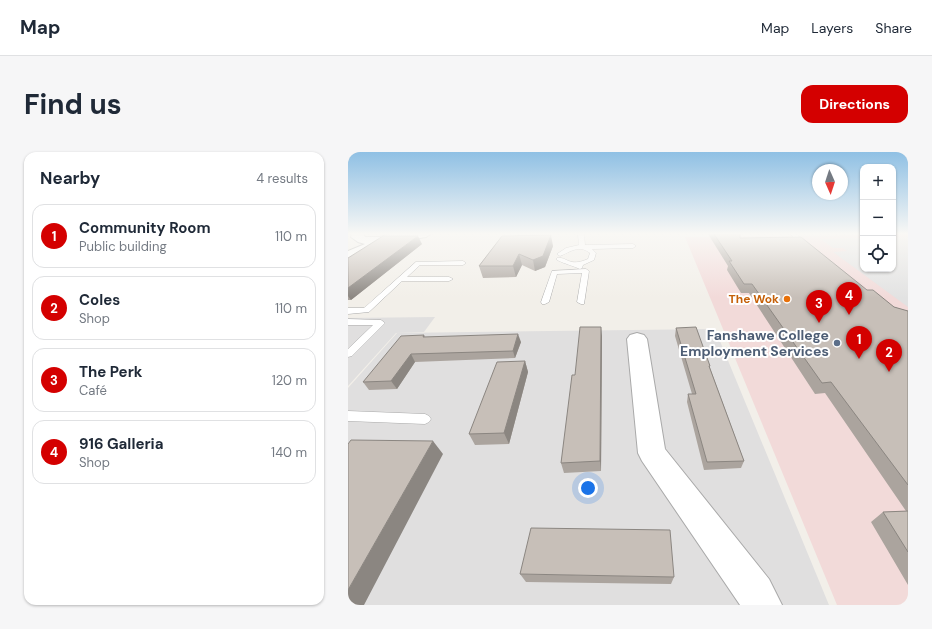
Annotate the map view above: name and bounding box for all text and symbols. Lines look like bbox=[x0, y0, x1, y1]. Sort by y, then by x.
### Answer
text: Map bbox=[20, 15, 60, 40]
text: Map bbox=[761, 19, 789, 37]
text: Layers bbox=[811, 19, 853, 37]
text: Share bbox=[875, 19, 912, 37]
button: Directions bbox=[801, 85, 908, 123]
text: Find us bbox=[24, 86, 122, 123]
north arrow bbox=[812, 164, 848, 200]
map controls bbox=[860, 164, 896, 272]
button: + bbox=[860, 164, 896, 200]
text: Nearby bbox=[40, 167, 100, 189]
text: 4 results bbox=[256, 170, 308, 187]
button: − bbox=[860, 200, 896, 236]
text: Community Room bbox=[79, 218, 211, 238]
text: 1 bbox=[52, 228, 56, 245]
text: 110 m bbox=[275, 228, 307, 245]
button: locate bbox=[860, 236, 896, 272]
text: Public building bbox=[79, 238, 167, 255]
pin: 4 bbox=[836, 282, 862, 315]
text: Coles bbox=[79, 290, 120, 310]
pin: 3 bbox=[806, 290, 832, 323]
place label: The Wok bbox=[729, 291, 779, 307]
marker: The Wok bbox=[782, 294, 792, 304]
text: 2 bbox=[50, 300, 58, 317]
text: 110 m bbox=[275, 300, 307, 317]
text: Shop bbox=[79, 310, 110, 327]
place label: Fanshawe College Employment Services bbox=[680, 326, 829, 360]
pin: 1 bbox=[846, 326, 872, 359]
marker: Fanshawe College Employment Services bbox=[832, 338, 842, 348]
pin: 2 bbox=[876, 339, 902, 372]
text: The Perk bbox=[79, 362, 142, 382]
text: 3 bbox=[50, 372, 58, 389]
text: 120 m bbox=[272, 372, 307, 389]
text: Café bbox=[79, 382, 107, 399]
text: 916 Galleria bbox=[79, 434, 163, 454]
text: 4 bbox=[50, 444, 58, 461]
text: 140 m bbox=[271, 444, 307, 461]
text: Shop bbox=[79, 454, 110, 471]
your location bbox=[578, 478, 598, 498]

